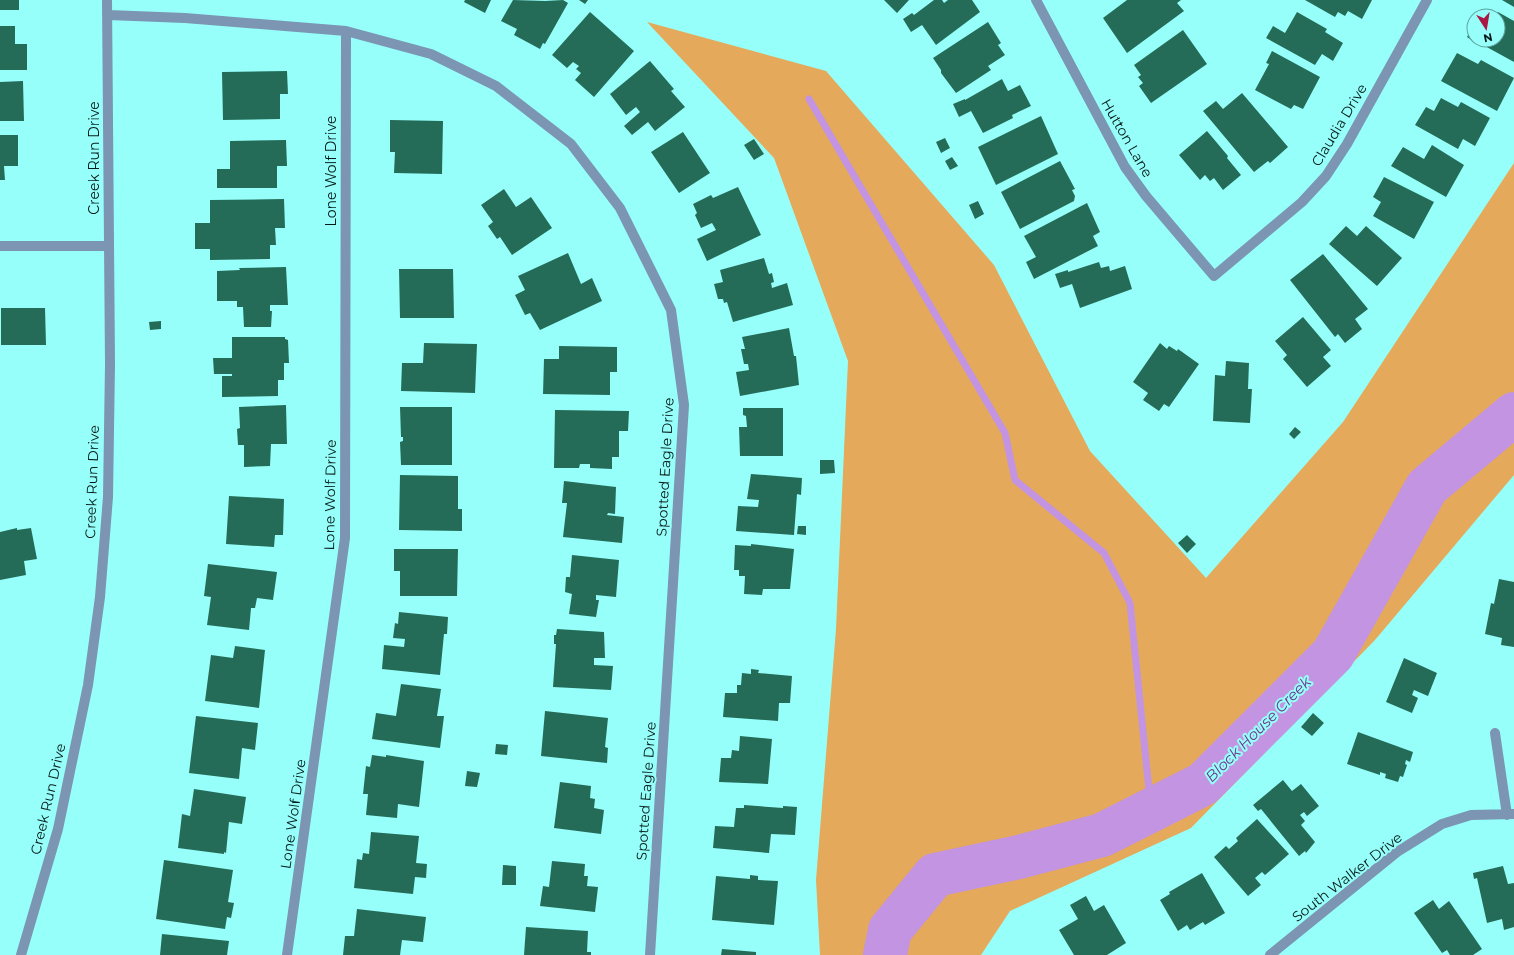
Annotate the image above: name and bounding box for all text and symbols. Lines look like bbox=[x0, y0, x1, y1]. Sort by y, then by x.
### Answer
north arrow bbox=[1466, 8, 1506, 48]
text: N bbox=[1482, 30, 1494, 46]
street label: Claudia Drive bbox=[1307, 80, 1371, 170]
street label: Hutton Lane bbox=[1097, 95, 1157, 181]
street label: Creek Run Drive bbox=[85, 101, 103, 215]
street label: Lone Wolf Drive bbox=[322, 116, 340, 226]
street label: Spotted Eagle Drive bbox=[652, 397, 678, 537]
street label: Creek Run Drive bbox=[81, 425, 103, 539]
street label: Lone Wolf Drive bbox=[320, 439, 340, 551]
water label: Block House Creek bbox=[1201, 671, 1316, 786]
street label: Spotted Eagle Drive bbox=[632, 721, 660, 861]
street label: Creek Run Drive bbox=[26, 742, 70, 856]
street label: Lone Wolf Drive bbox=[276, 758, 310, 870]
street label: South Walker Drive bbox=[1288, 828, 1406, 926]

